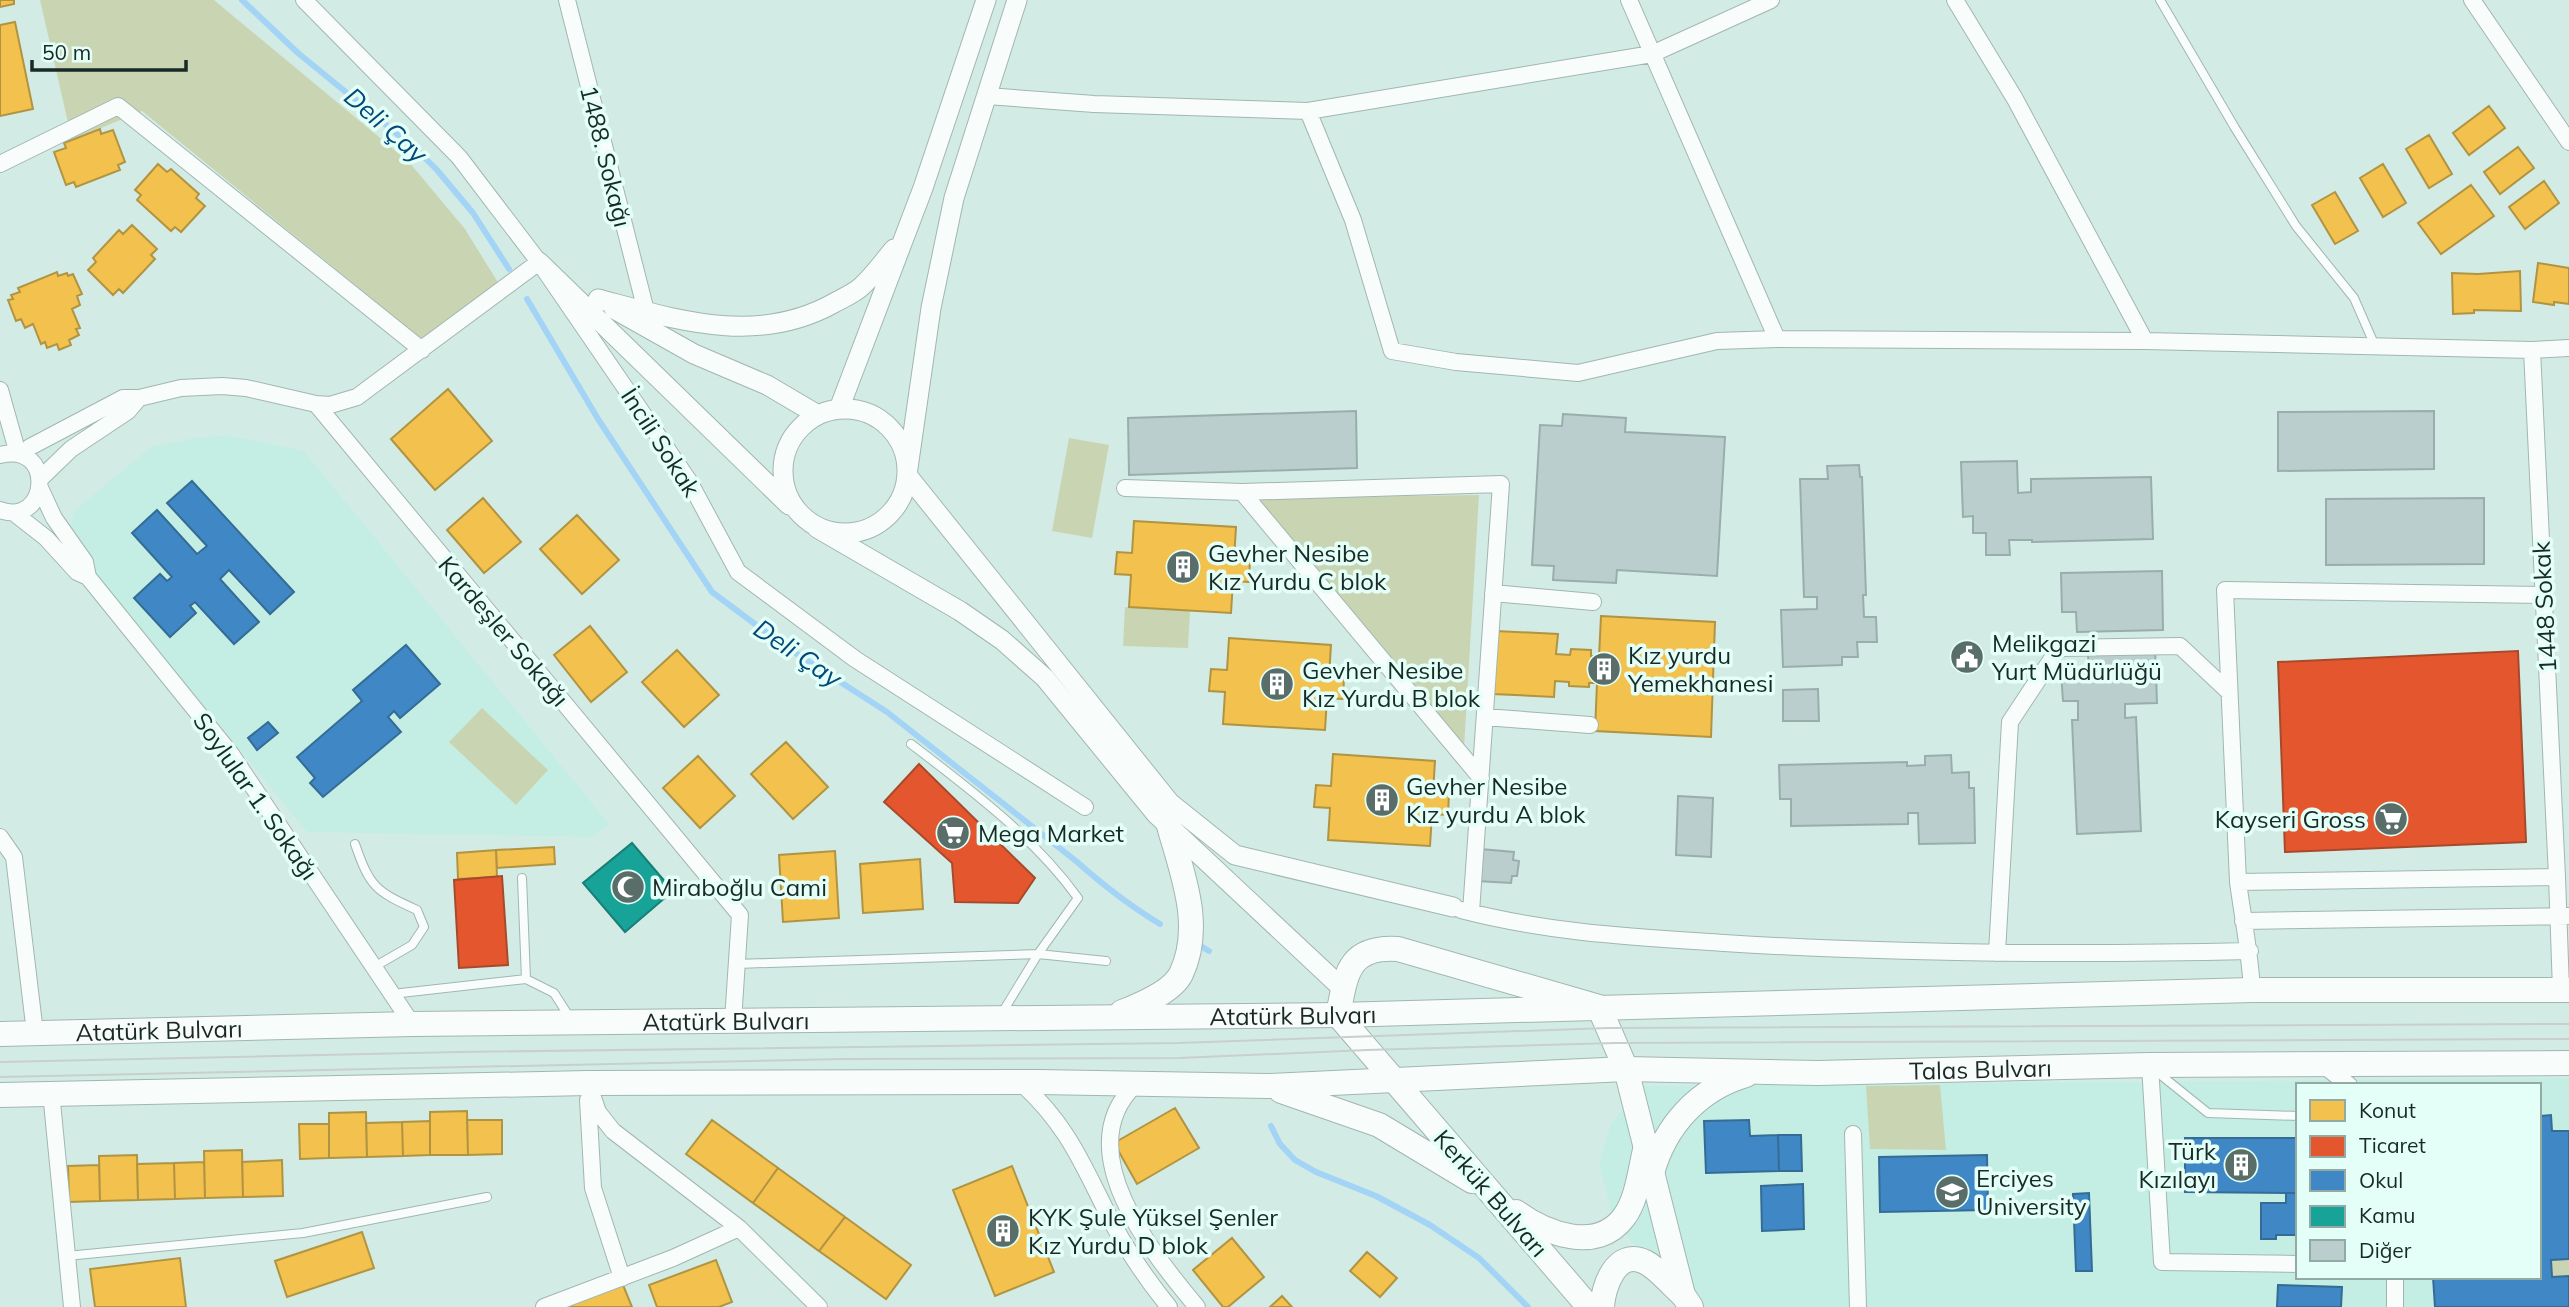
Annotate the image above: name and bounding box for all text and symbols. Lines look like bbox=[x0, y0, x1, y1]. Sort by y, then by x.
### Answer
scale bar bbox=[32, 28, 186, 72]
text: 50 m bbox=[42, 39, 91, 65]
water label: Deli Çay bbox=[338, 80, 435, 171]
street label: 1488. Sokağı bbox=[574, 82, 638, 230]
street label: İncili Sokak bbox=[615, 382, 707, 502]
place label: Gevher Nesibe Kız Yurdu C blok bbox=[1208, 538, 1387, 596]
street label: 1448 Sokak bbox=[2526, 540, 2562, 673]
building icon: Gevher Nesibe Kız Yurdu C blok bbox=[1164, 548, 1202, 586]
street label: Kardeşler Sokağı bbox=[432, 550, 576, 712]
water label: Deli Çay bbox=[748, 612, 849, 695]
place label: Melikgazi Yurt Müdürlüğü bbox=[1991, 628, 2162, 686]
public building icon: Melikgazi Yurt Müdürlüğü bbox=[1948, 638, 1986, 676]
place label: Kız yurdu Yemekhanesi bbox=[1627, 640, 1773, 698]
building icon: Kız yurdu Yemekhanesi bbox=[1585, 650, 1623, 688]
place label: Gevher Nesibe Kız Yurdu B blok bbox=[1302, 655, 1481, 713]
building icon: Gevher Nesibe Kız Yurdu B blok bbox=[1258, 665, 1296, 703]
street label: Soylular 1. Sokağı bbox=[187, 707, 325, 885]
place label: Gevher Nesibe Kız yurdu A blok bbox=[1406, 771, 1586, 829]
building icon: Gevher Nesibe Kız yurdu A blok bbox=[1363, 781, 1401, 819]
supermarket icon: Kayseri Gross bbox=[2372, 800, 2410, 838]
place label: Kayseri Gross bbox=[2215, 804, 2366, 834]
supermarket icon: Mega Market bbox=[934, 814, 972, 852]
place label: Mega Market bbox=[978, 818, 1124, 848]
mosque icon: Miraboğlu Cami bbox=[609, 868, 647, 906]
place label: Miraboğlu Cami bbox=[652, 872, 827, 902]
street label: Atatürk Bulvarı bbox=[1209, 999, 1377, 1031]
street label: Atatürk Bulvarı bbox=[642, 1005, 810, 1037]
street label: Atatürk Bulvarı bbox=[75, 1013, 243, 1047]
street label: Talas Bulvarı bbox=[1909, 1052, 2052, 1086]
legend bbox=[2296, 1083, 2541, 1279]
text: Konut bbox=[2359, 1097, 2416, 1123]
street label: Kerkük Bulvarı bbox=[1428, 1123, 1554, 1263]
text: Ticaret bbox=[2359, 1132, 2426, 1158]
place label: Türk Kızılayı bbox=[2138, 1136, 2217, 1194]
building icon: Türk Kızılayı bbox=[2222, 1146, 2260, 1184]
place label: Erciyes University bbox=[1976, 1163, 2087, 1221]
text: Okul bbox=[2359, 1167, 2403, 1193]
school or university icon: Erciyes University bbox=[1933, 1173, 1971, 1211]
place label: KYK Şule Yüksel Şenler Kız Yurdu D blok bbox=[1028, 1202, 1278, 1260]
text: Kamu bbox=[2359, 1202, 2415, 1228]
building icon: KYK Şule Yüksel Şenler Kız Yurdu D blok bbox=[984, 1212, 1022, 1250]
text: Diğer bbox=[2359, 1237, 2412, 1263]

